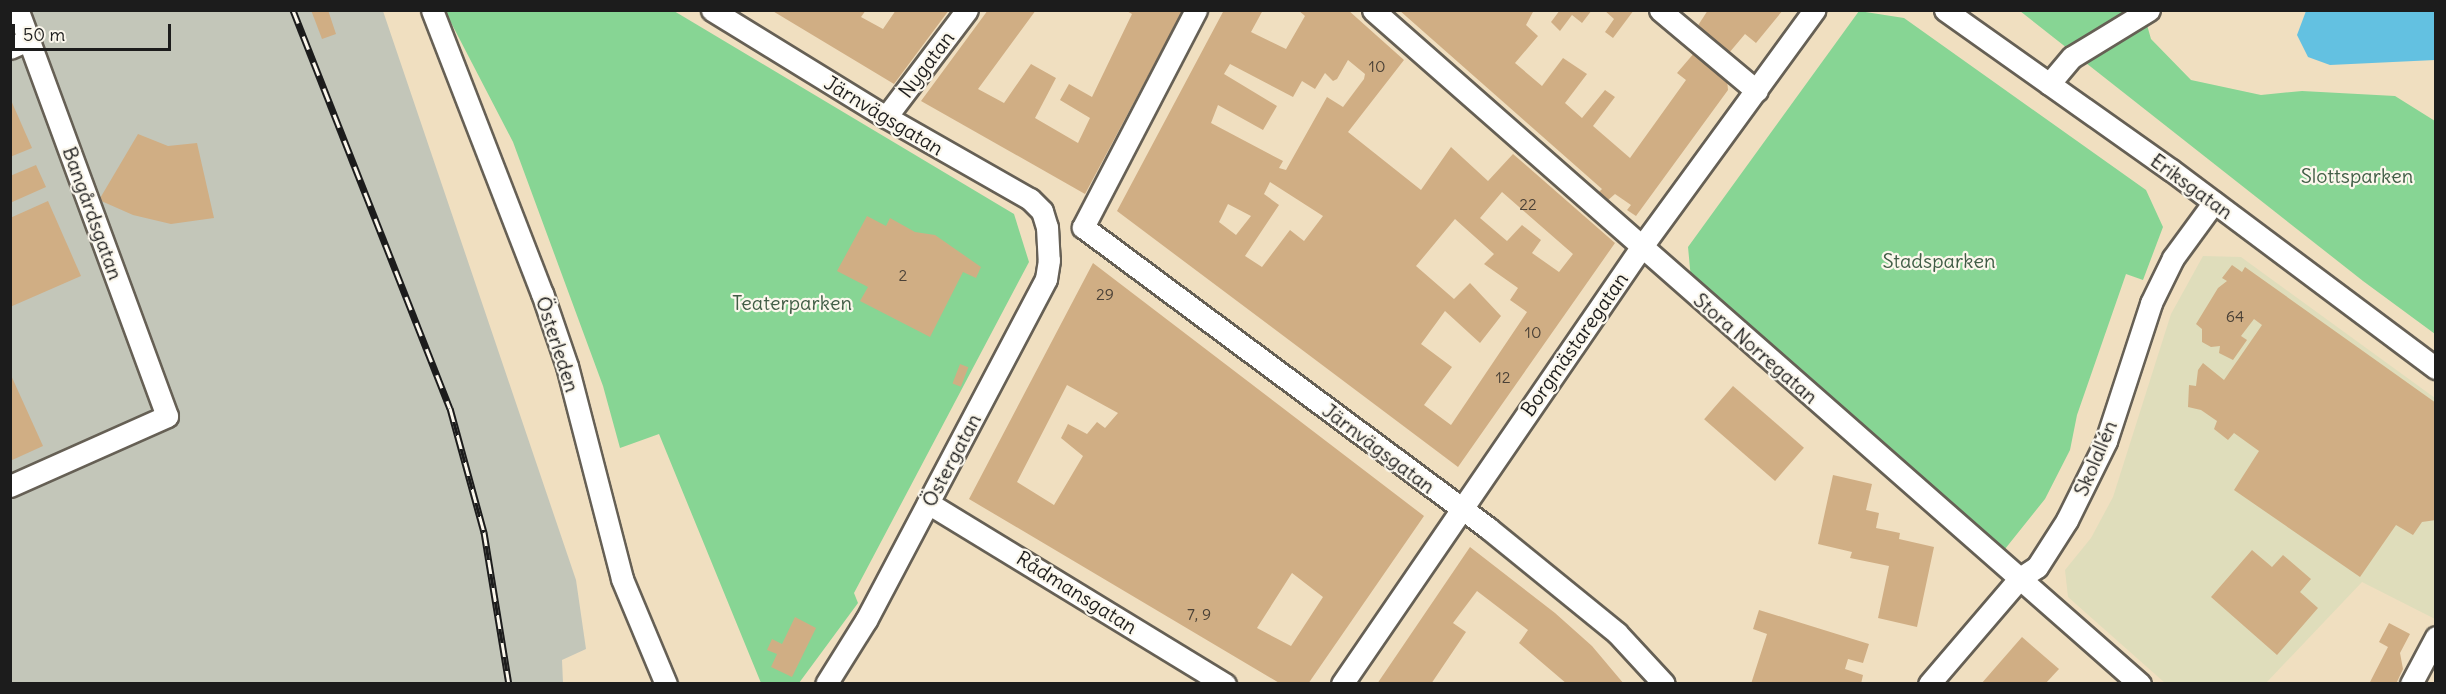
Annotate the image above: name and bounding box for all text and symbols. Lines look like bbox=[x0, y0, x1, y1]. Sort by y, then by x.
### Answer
scale bar bbox=[15, 12, 174, 50]
text: 50 m bbox=[23, 23, 65, 46]
street label: Nygatan bbox=[893, 26, 959, 102]
house number: 10 bbox=[1369, 56, 1385, 76]
street label: Järnvägsgatan bbox=[820, 70, 948, 160]
street label: Bangårdsgatan bbox=[58, 143, 128, 283]
street label: Eriksgatan bbox=[2146, 148, 2238, 224]
park label: Slottsparken bbox=[2301, 163, 2413, 187]
house number: 22 bbox=[1519, 194, 1537, 214]
park label: Stadsparken bbox=[1882, 248, 1996, 272]
house number: 2 bbox=[899, 265, 907, 285]
street label: Borgmästaregatan bbox=[1515, 267, 1633, 421]
house number: 29 bbox=[1096, 284, 1114, 304]
street label: Stora Norregatan bbox=[1689, 288, 1823, 408]
park label: Teaterparken bbox=[732, 290, 852, 314]
street label: Österleden bbox=[531, 293, 585, 395]
house number: 64 bbox=[2226, 306, 2244, 326]
house number: 10 bbox=[1525, 322, 1541, 342]
house number: 12 bbox=[1495, 367, 1511, 387]
street label: Järnvägsgatan bbox=[1318, 398, 1440, 498]
street label: Östergatan bbox=[916, 409, 986, 511]
street label: Skolallén bbox=[2068, 417, 2122, 499]
street label: Rådmansgatan bbox=[1012, 545, 1142, 639]
house number: 7, 9 bbox=[1187, 604, 1211, 624]

